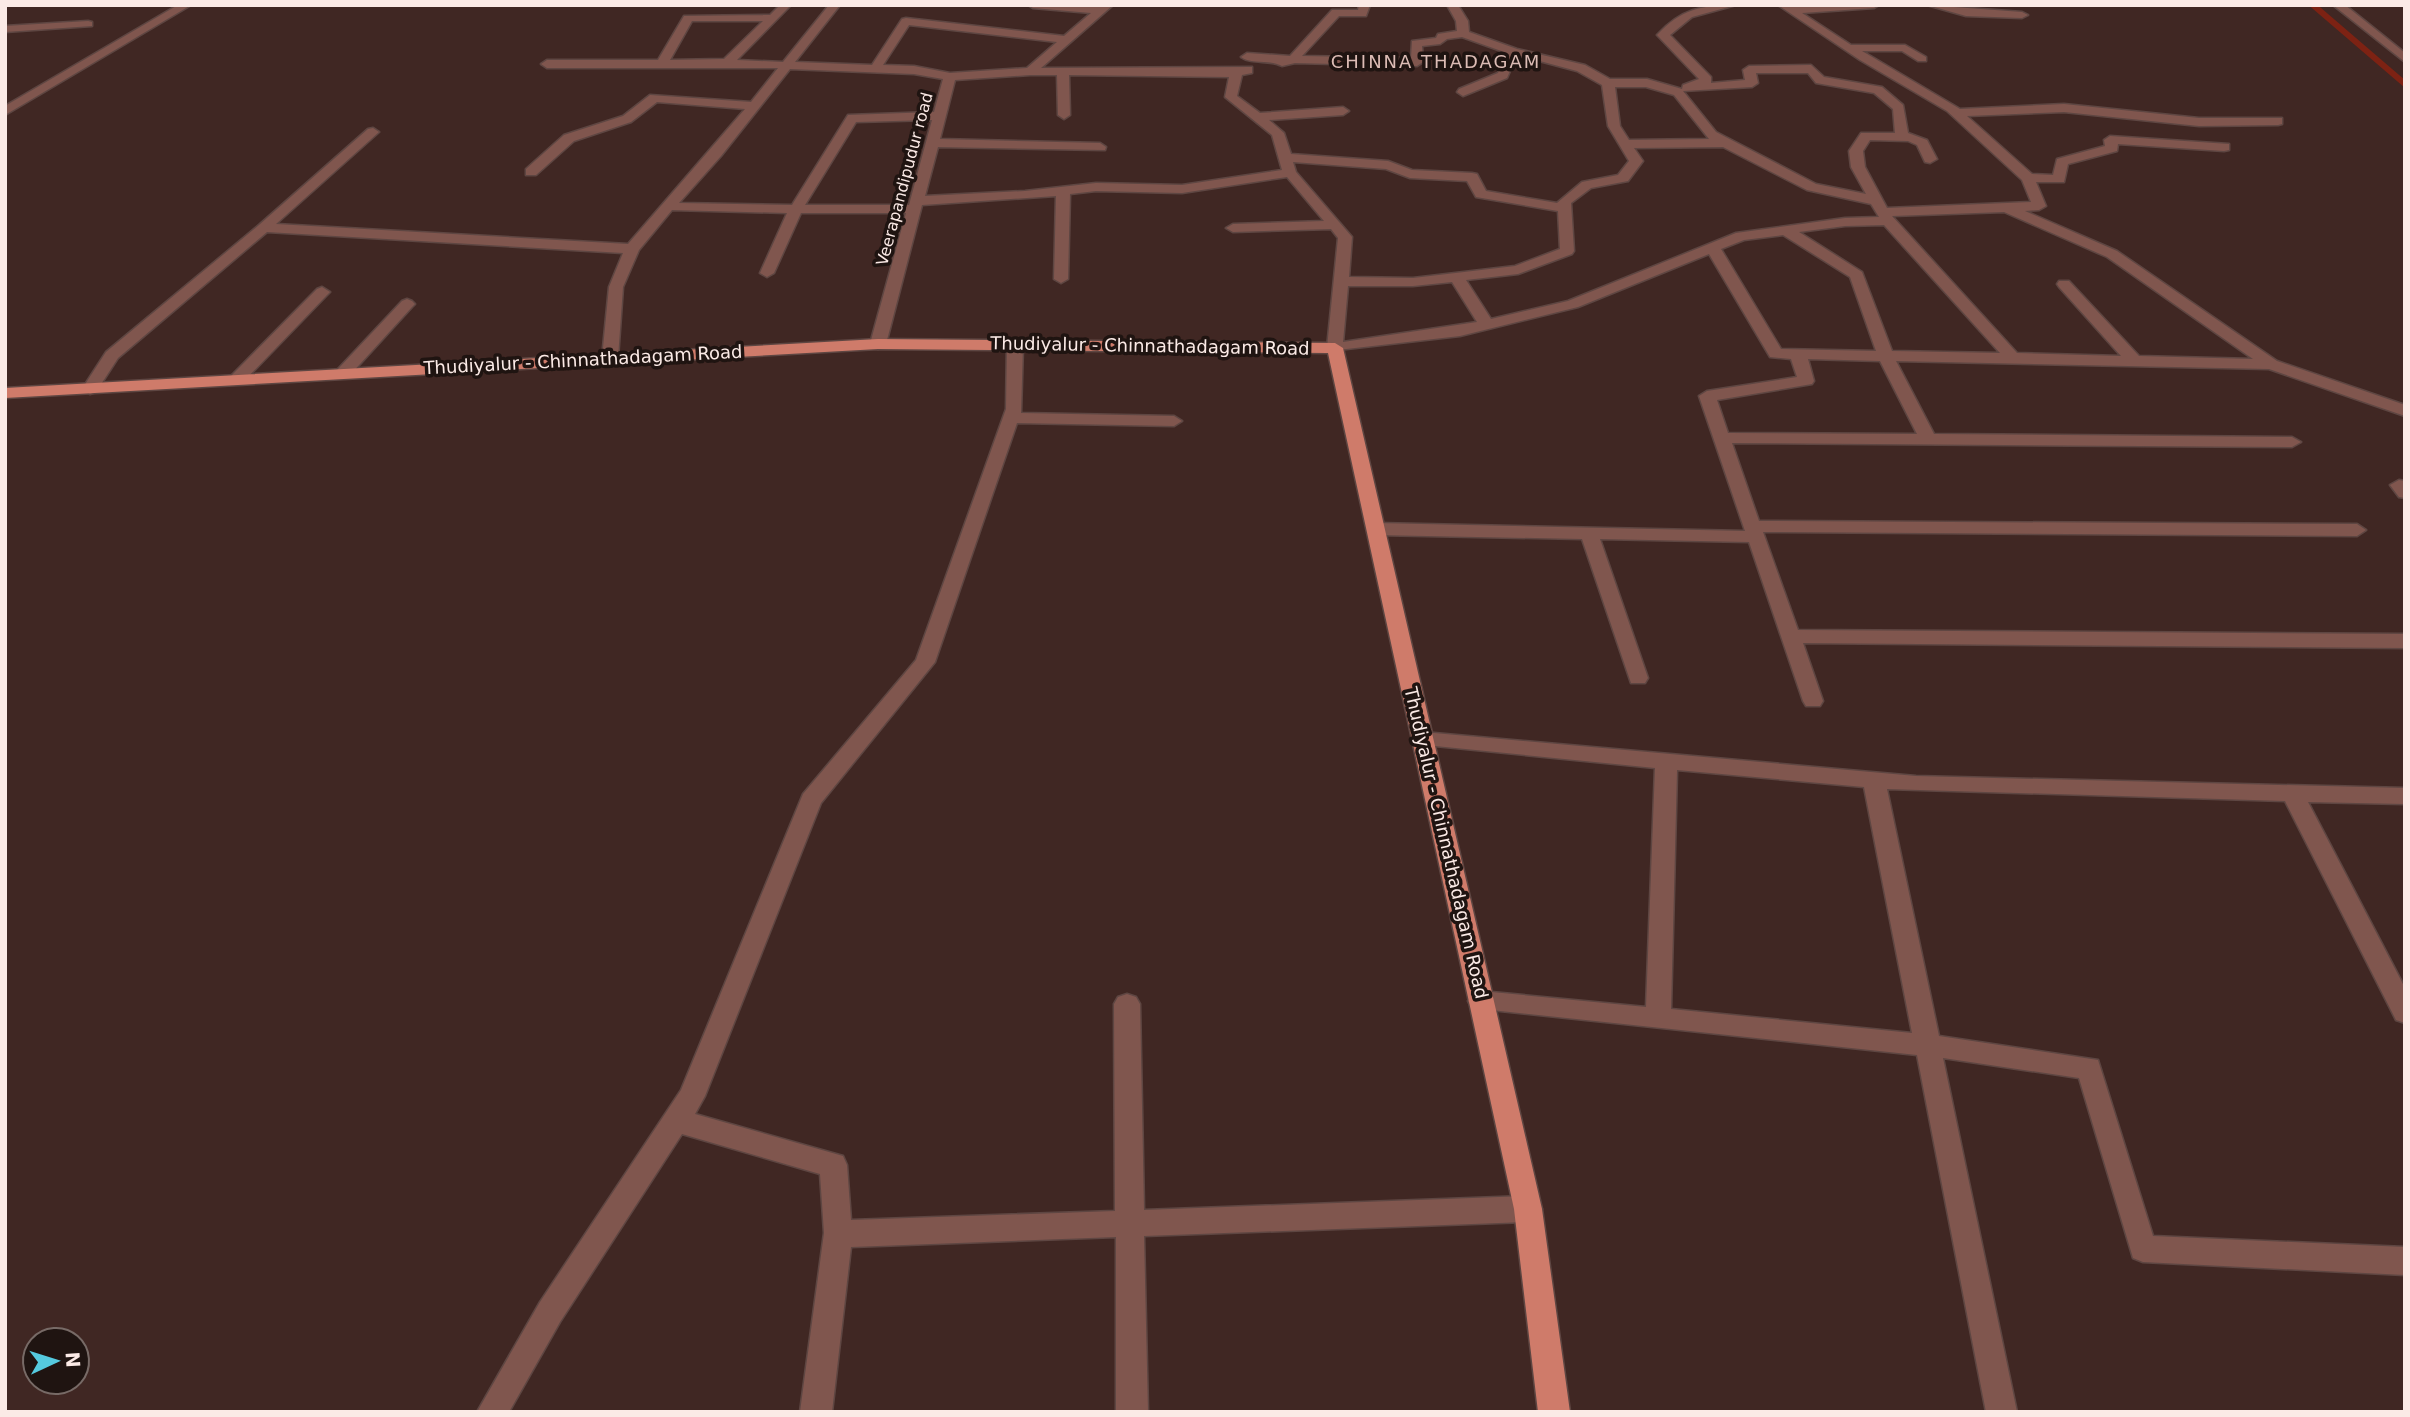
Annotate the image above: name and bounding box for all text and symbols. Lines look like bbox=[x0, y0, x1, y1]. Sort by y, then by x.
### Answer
district label: CHINNA THADAGAM bbox=[1331, 51, 1541, 72]
street label: Veerapandipudur road bbox=[872, 90, 937, 268]
street label: Thudiyalur - Chinnathadagam Road bbox=[989, 332, 1310, 359]
street label: Thudiyalur - Chinnathadagam Road bbox=[422, 341, 743, 378]
street label: Thudiyalur - Chinnathadagam Road bbox=[1400, 684, 1493, 1001]
north arrow bbox=[21, 1326, 91, 1396]
text: N bbox=[61, 1351, 84, 1369]

